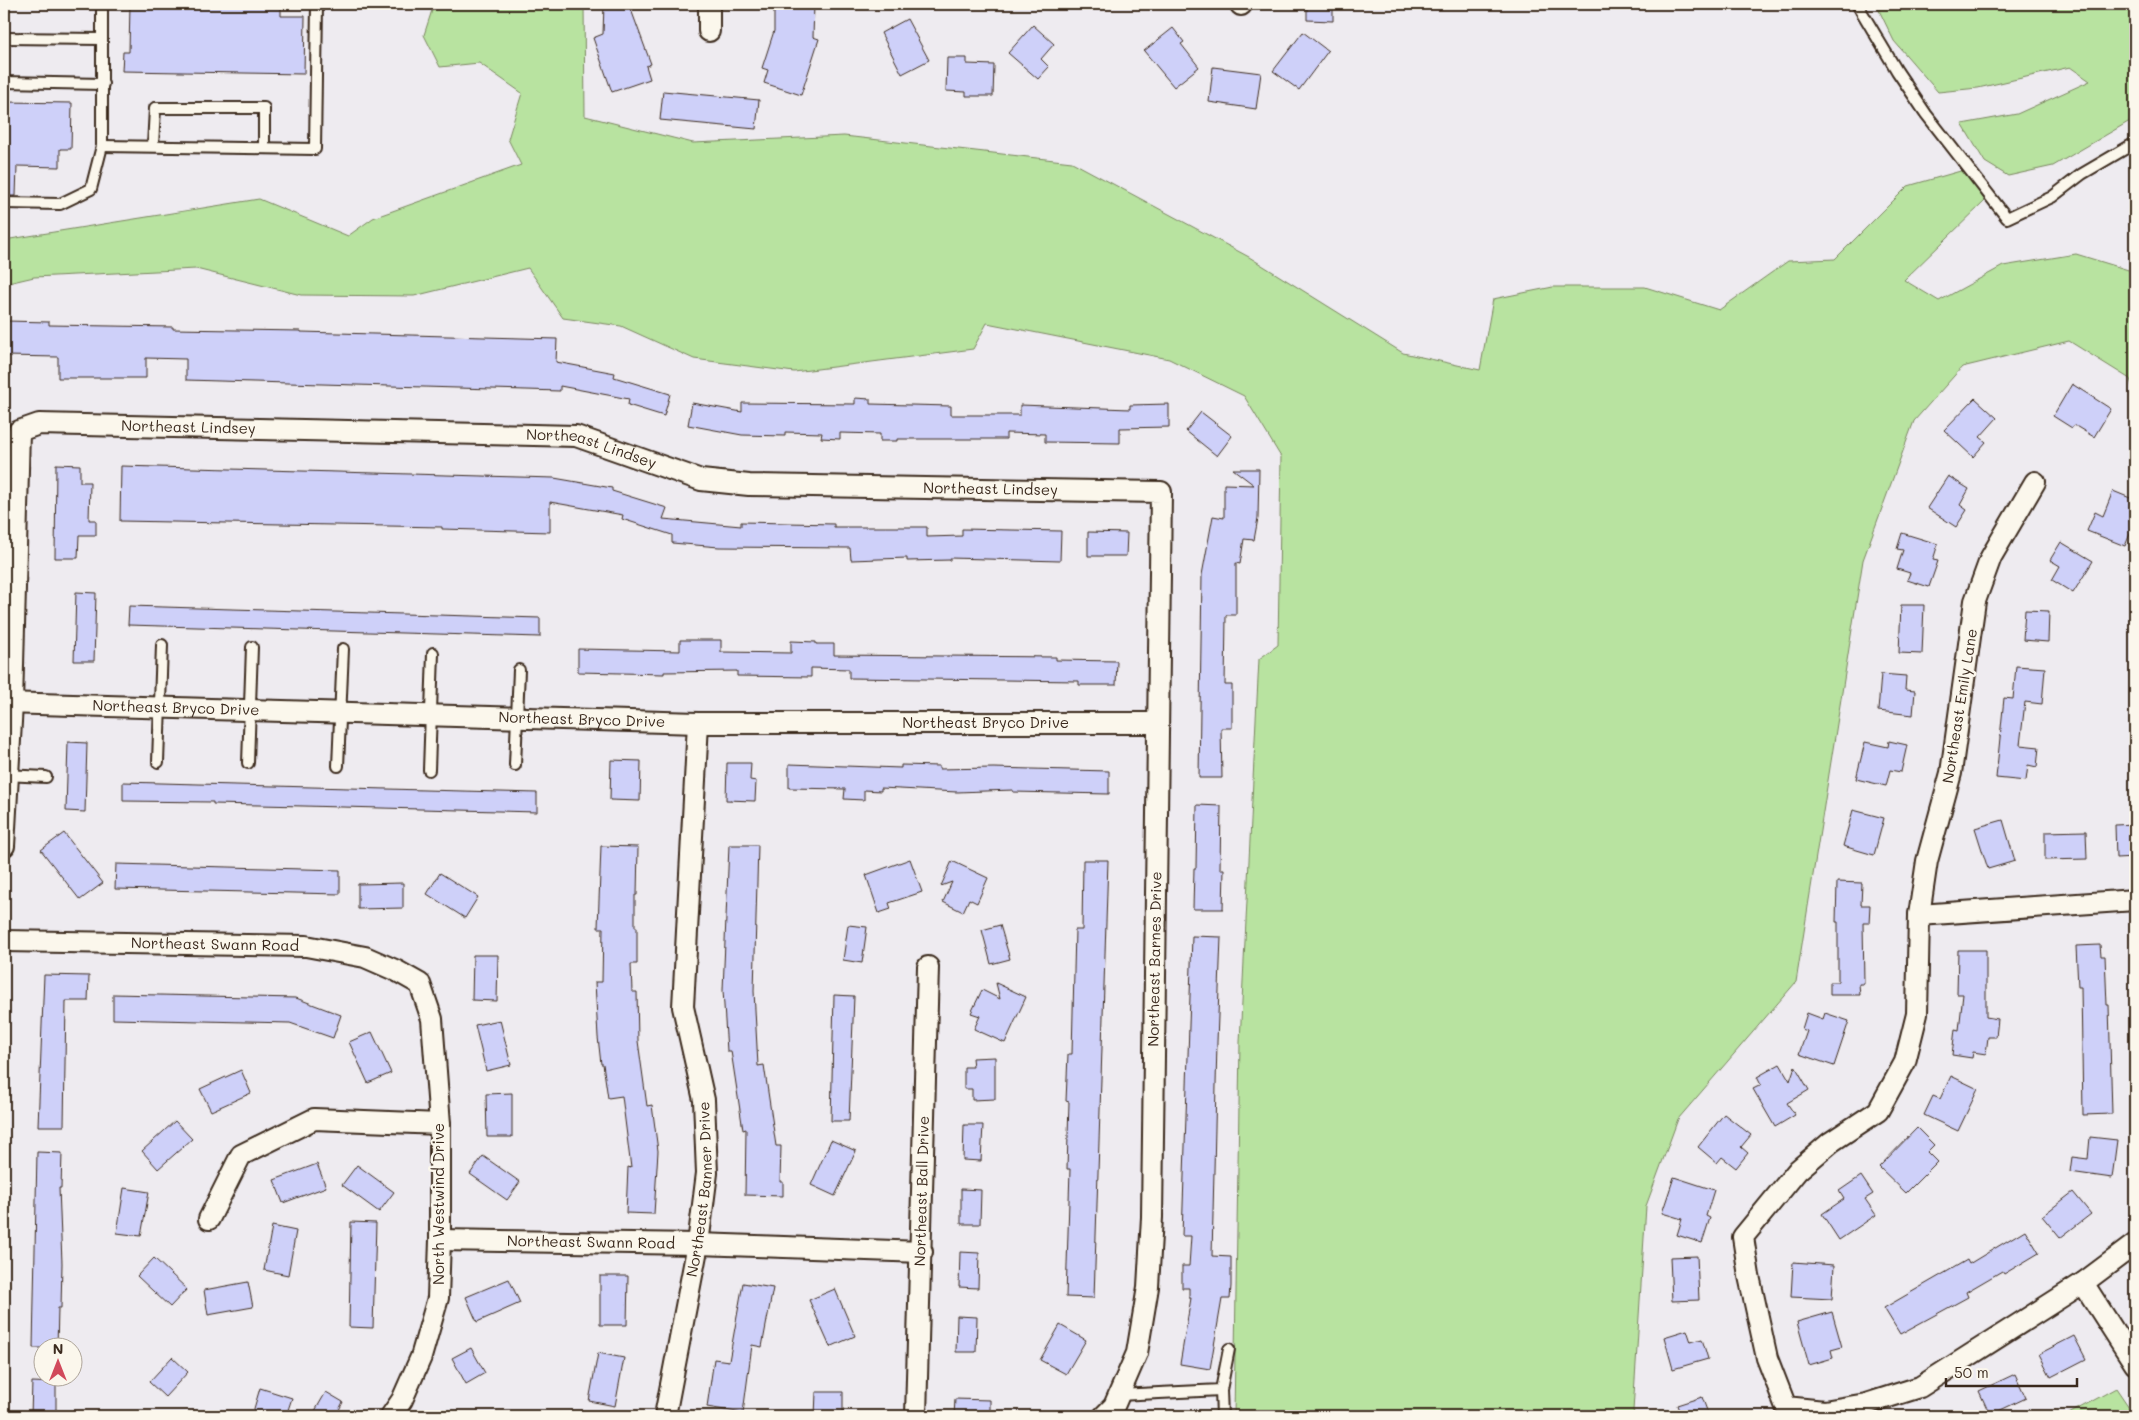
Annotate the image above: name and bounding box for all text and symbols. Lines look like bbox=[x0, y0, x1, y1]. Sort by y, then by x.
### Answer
street label: Northeast Lindsey bbox=[121, 415, 256, 438]
street label: Northeast Lindsey bbox=[526, 424, 660, 473]
street label: Northeast Lindsey bbox=[923, 477, 1058, 499]
street label: Northeast Emily Lane bbox=[1937, 627, 1981, 785]
street label: Northeast Bryco Drive bbox=[92, 695, 260, 719]
street label: Northeast Bryco Drive bbox=[498, 706, 665, 731]
street label: Northeast Bryco Drive bbox=[902, 712, 1069, 732]
street label: Northeast Barnes Drive bbox=[1142, 871, 1166, 1047]
street label: Northeast Swann Road bbox=[131, 932, 299, 955]
street label: Northeast Banner Drive bbox=[681, 1101, 716, 1279]
street label: Northeast Ball Drive bbox=[909, 1115, 933, 1267]
street label: North Westwind Drive bbox=[428, 1123, 448, 1285]
street label: Northeast Swann Road bbox=[507, 1230, 675, 1253]
north arrow bbox=[32, 1338, 82, 1388]
text: N bbox=[53, 1339, 63, 1358]
scale bar bbox=[1946, 1355, 2078, 1387]
text: 50 m bbox=[1954, 1362, 1989, 1382]

